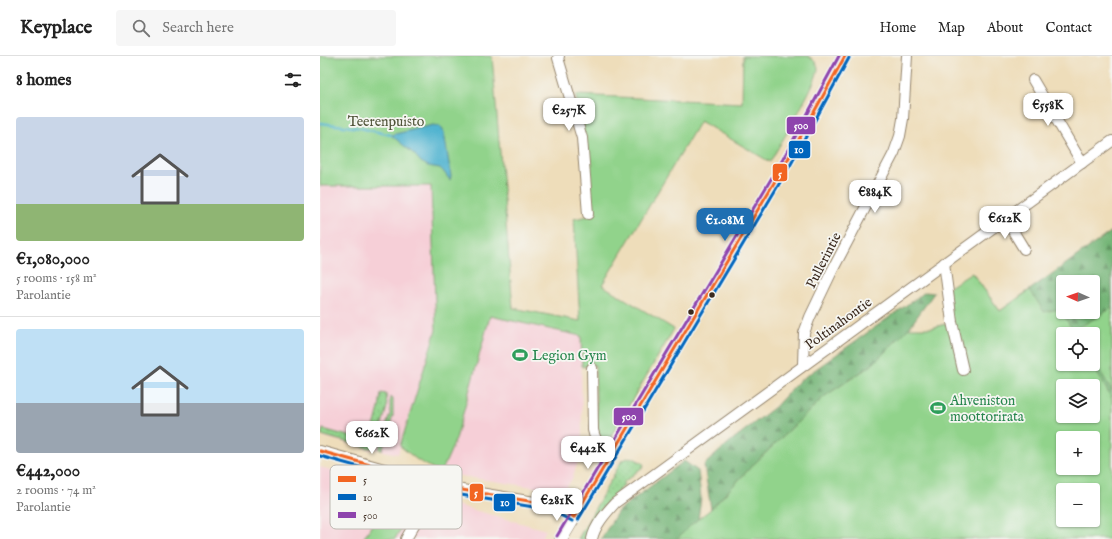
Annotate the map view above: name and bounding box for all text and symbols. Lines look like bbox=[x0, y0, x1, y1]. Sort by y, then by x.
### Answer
search box bbox=[116, 10, 396, 46]
text: Keyplace bbox=[20, 16, 92, 40]
icon: search bbox=[130, 17, 152, 39]
text: Search here bbox=[162, 18, 234, 37]
text: Home bbox=[880, 19, 916, 37]
text: Map bbox=[938, 19, 965, 37]
text: About bbox=[987, 19, 1023, 37]
text: Contact bbox=[1045, 19, 1092, 37]
icon: filters bbox=[282, 69, 304, 91]
text: 8 homes bbox=[16, 70, 71, 91]
pin: €558K bbox=[1020, 93, 1076, 127]
text: €558K bbox=[1032, 97, 1064, 114]
pin: €257K bbox=[541, 98, 597, 132]
text: €257K bbox=[552, 102, 586, 119]
park label: Teerenpuisto bbox=[348, 113, 425, 131]
line badge: 500 bbox=[786, 116, 816, 135]
text: 500 bbox=[794, 119, 809, 133]
line badge: 10 bbox=[788, 140, 811, 159]
icon: home bbox=[124, 143, 196, 215]
text: 10 bbox=[794, 143, 804, 157]
line badge: 5 bbox=[772, 163, 788, 182]
text: 5 bbox=[778, 167, 782, 181]
pin: €884K bbox=[847, 180, 903, 214]
text: €884K bbox=[858, 184, 892, 201]
pin: €612K bbox=[977, 206, 1033, 240]
pin: €1.08M bbox=[692, 208, 758, 242]
text: €612K bbox=[988, 210, 1022, 227]
text: €1.08M bbox=[706, 212, 744, 229]
street label: Pullerintie bbox=[802, 229, 846, 292]
text: €1,080,000 bbox=[16, 249, 90, 270]
text: 5 rooms · 158 m² bbox=[16, 270, 97, 287]
north arrow bbox=[1056, 275, 1100, 319]
map controls bbox=[1056, 275, 1100, 527]
text: Parolantie bbox=[16, 287, 71, 304]
unlabelled marker bbox=[707, 290, 717, 300]
street label: Poltinahontie bbox=[802, 293, 876, 354]
unlabelled marker bbox=[686, 307, 696, 317]
button: locate bbox=[1056, 327, 1100, 371]
sports icon: Legion Gym bbox=[511, 346, 529, 364]
place label: Legion Gym bbox=[532, 347, 607, 365]
icon: home bbox=[124, 355, 196, 427]
button: layers bbox=[1056, 379, 1100, 423]
place label: Ahveniston moottorirata bbox=[949, 392, 1025, 426]
sports icon: Ahveniston moottorirata bbox=[929, 399, 947, 417]
line badge: 500 bbox=[613, 407, 644, 426]
text: 500 bbox=[622, 410, 637, 424]
pin: €662K bbox=[344, 421, 400, 455]
text: €662K bbox=[355, 425, 389, 442]
button: + bbox=[1056, 431, 1100, 475]
pin: €442K bbox=[560, 436, 616, 470]
text: €442K bbox=[570, 440, 606, 457]
text: €442,000 bbox=[16, 461, 80, 482]
legend bbox=[330, 465, 462, 529]
text: 5 bbox=[363, 473, 367, 487]
text: 2 rooms · 74 m² bbox=[16, 482, 96, 499]
line badge: 5 bbox=[469, 483, 484, 502]
button: − bbox=[1056, 483, 1100, 527]
text: 5 bbox=[474, 486, 478, 500]
pin: €281K bbox=[529, 488, 585, 522]
text: 10 bbox=[363, 491, 372, 505]
text: €281K bbox=[540, 492, 574, 509]
line badge: 10 bbox=[493, 493, 516, 512]
text: 10 bbox=[500, 496, 510, 510]
text: Parolantie bbox=[16, 499, 71, 516]
text: 500 bbox=[363, 509, 378, 523]

